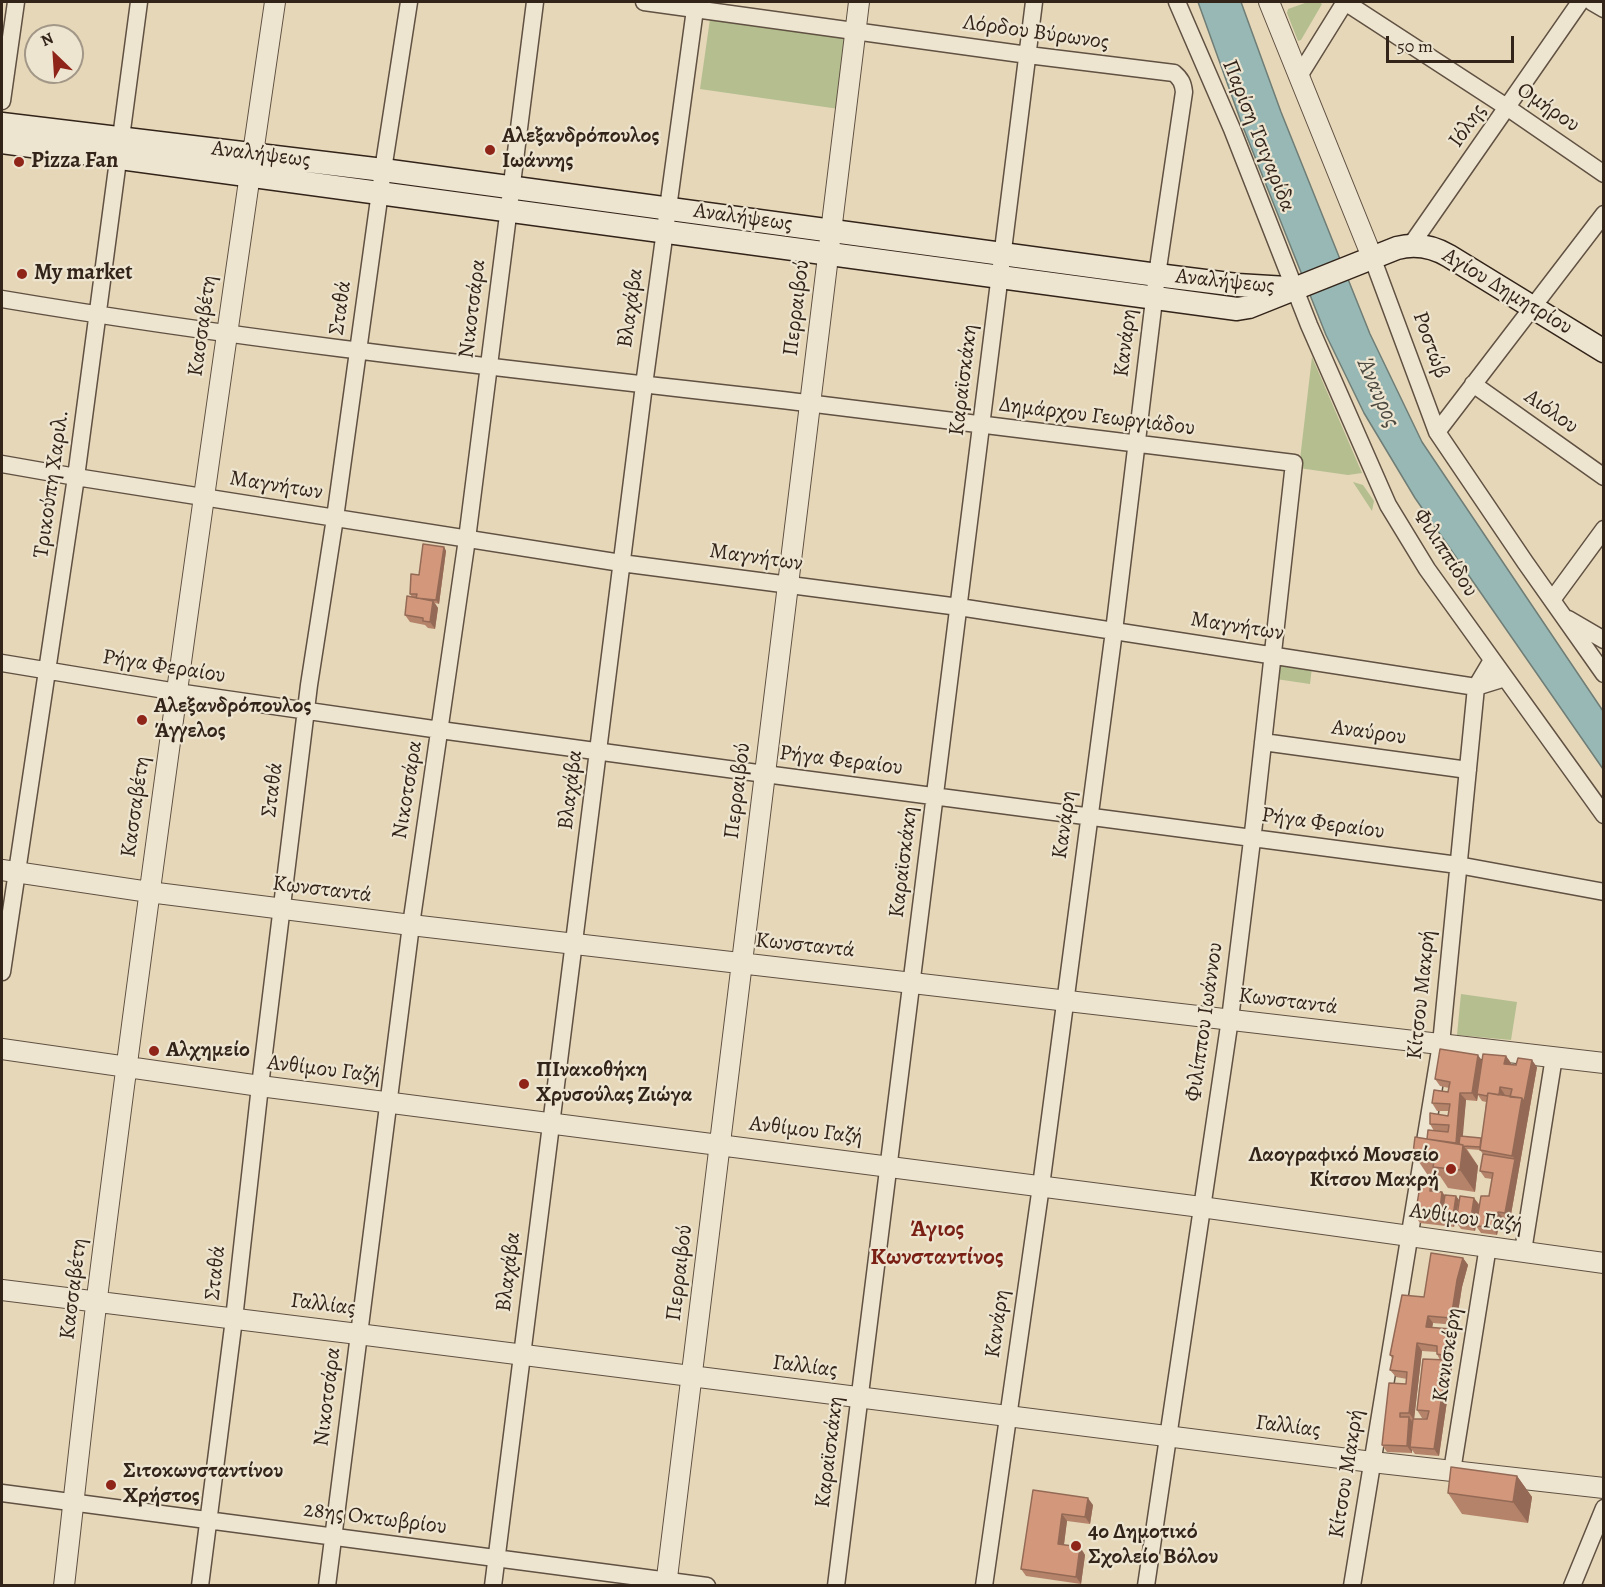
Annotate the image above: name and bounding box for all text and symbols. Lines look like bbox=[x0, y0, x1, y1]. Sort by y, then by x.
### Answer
street label: Λόρδου Βύρωνος bbox=[962, 10, 1110, 56]
north arrow bbox=[24, 24, 84, 84]
scale bar bbox=[1389, 24, 1516, 62]
text: N bbox=[37, 27, 57, 52]
text: 50 m bbox=[1397, 34, 1433, 58]
street label: Παρίση Τσιγαρίδα bbox=[1215, 56, 1301, 216]
street label: Ομήρου bbox=[1511, 77, 1585, 139]
street label: Ιόλης bbox=[1444, 99, 1492, 153]
place label: Αλεξανδρόπουλος Ιωάννης bbox=[502, 124, 659, 176]
street label: Αναλήψεως bbox=[210, 136, 312, 174]
marker: Αλεξανδρόπουλος Ιωάννης bbox=[483, 143, 497, 157]
place label: Pizza Fan bbox=[31, 149, 118, 175]
marker: Pizza Fan bbox=[12, 155, 26, 169]
street label: Αναλήψεως bbox=[692, 198, 794, 238]
street label: Αγίου Δημητρίου bbox=[1437, 243, 1577, 341]
street label: Νικοτσάρα bbox=[454, 258, 492, 360]
street label: Περραιβού bbox=[778, 258, 816, 358]
place label: My market bbox=[34, 261, 133, 287]
street label: Αναλήψεως bbox=[1174, 264, 1276, 300]
marker: My market bbox=[15, 267, 29, 281]
street label: Βλαχάβα bbox=[612, 267, 650, 349]
street label: Κασσαβέτη bbox=[183, 274, 223, 378]
street label: Σταθά bbox=[324, 279, 358, 337]
street label: Κανάρη bbox=[1109, 307, 1143, 379]
street label: Ροστώβ bbox=[1406, 308, 1454, 382]
street label: Καραϊσκάκη bbox=[944, 323, 984, 437]
water label: Άναυρος bbox=[1349, 352, 1405, 432]
street label: Αιόλου bbox=[1519, 384, 1583, 440]
street label: Δημάρχου Γεωργιάδου bbox=[998, 392, 1196, 442]
street label: Τρικούπη Χαριλ. bbox=[29, 408, 75, 560]
street label: Μαγνήτων bbox=[228, 466, 324, 506]
street label: Φιλιππίδου bbox=[1407, 504, 1483, 602]
street label: Μαγνήτων bbox=[708, 538, 804, 578]
street label: Μαγνήτων bbox=[1189, 607, 1285, 647]
street label: Ρήγα Φεραίου bbox=[101, 644, 227, 690]
place label: Αλεξανδρόπουλος Άγγελος bbox=[154, 694, 311, 746]
marker: Αλεξανδρόπουλος Άγγελος bbox=[135, 713, 149, 727]
street label: Αναύρου bbox=[1330, 715, 1408, 751]
street label: Νικοτσάρα bbox=[387, 739, 429, 841]
street label: Ρήγα Φεραίου bbox=[778, 740, 904, 782]
street label: Περραιβού bbox=[719, 741, 757, 841]
street label: Βλαχάβα bbox=[553, 749, 589, 831]
street label: Κασσαβέτη bbox=[116, 755, 156, 859]
street label: Σταθά bbox=[257, 761, 289, 819]
street label: Κανάρη bbox=[1047, 789, 1083, 861]
street label: Ρήγα Φεραίου bbox=[1260, 802, 1386, 846]
street label: Καραϊσκάκη bbox=[884, 805, 924, 919]
street label: Κωνσταντά bbox=[271, 871, 373, 909]
street label: Κωνσταντά bbox=[754, 928, 856, 964]
street label: Κίτσου Μακρή bbox=[1402, 929, 1442, 1061]
street label: Φιλίππου Ιωάννου bbox=[1181, 941, 1229, 1103]
street label: Κωνσταντά bbox=[1237, 983, 1339, 1021]
place label: Αλχημείο bbox=[166, 1038, 250, 1064]
marker: Αλχημείο bbox=[147, 1044, 161, 1058]
street label: Ανθίμου Γαζή bbox=[266, 1050, 382, 1090]
place label: ΠΙνακοθήκη Χρυσούλας Ζιώγα bbox=[536, 1058, 693, 1110]
marker: ΠΙνακοθήκη Χρυσούλας Ζιώγα bbox=[517, 1077, 531, 1091]
street label: Ανθίμου Γαζή bbox=[748, 1111, 864, 1151]
place label: Λαογραφικό Μουσείο Κίτσου Μακρή bbox=[1249, 1143, 1439, 1194]
marker: Λαογραφικό Μουσείο Κίτσου Μακρή bbox=[1444, 1162, 1458, 1176]
street label: Ανθίμου Γαζή bbox=[1408, 1198, 1524, 1240]
district label: Άγιος Κωνσταντίνος bbox=[870, 1216, 1004, 1272]
street label: Περραιβού bbox=[661, 1223, 699, 1323]
street label: Βλαχάβα bbox=[491, 1231, 527, 1313]
street label: Κασσαβέτη bbox=[55, 1237, 93, 1341]
street label: Σταθά bbox=[200, 1244, 232, 1302]
street label: Γαλλίας bbox=[289, 1288, 357, 1322]
street label: Κανάρη bbox=[980, 1288, 1016, 1360]
street label: Κανισκέρη bbox=[1428, 1306, 1468, 1404]
street label: Νικοτσάρα bbox=[309, 1346, 347, 1448]
street label: Γαλλίας bbox=[771, 1350, 839, 1384]
street label: Καραϊσκάκη bbox=[810, 1395, 850, 1509]
street label: Κίτσου Μακρή bbox=[1324, 1408, 1370, 1540]
street label: Γαλλίας bbox=[1254, 1410, 1322, 1444]
place label: Σιτοκωνσταντίνου Χρήστος bbox=[123, 1459, 283, 1510]
marker: Σιτοκωνσταντίνου Χρήστος bbox=[104, 1478, 118, 1492]
street label: 28ης Οκτωβρίου bbox=[302, 1497, 448, 1541]
place label: 4ο Δημοτικό Σχολείο Βόλου bbox=[1088, 1520, 1218, 1572]
marker: 4ο Δημοτικό Σχολείο Βόλου bbox=[1069, 1539, 1083, 1553]

